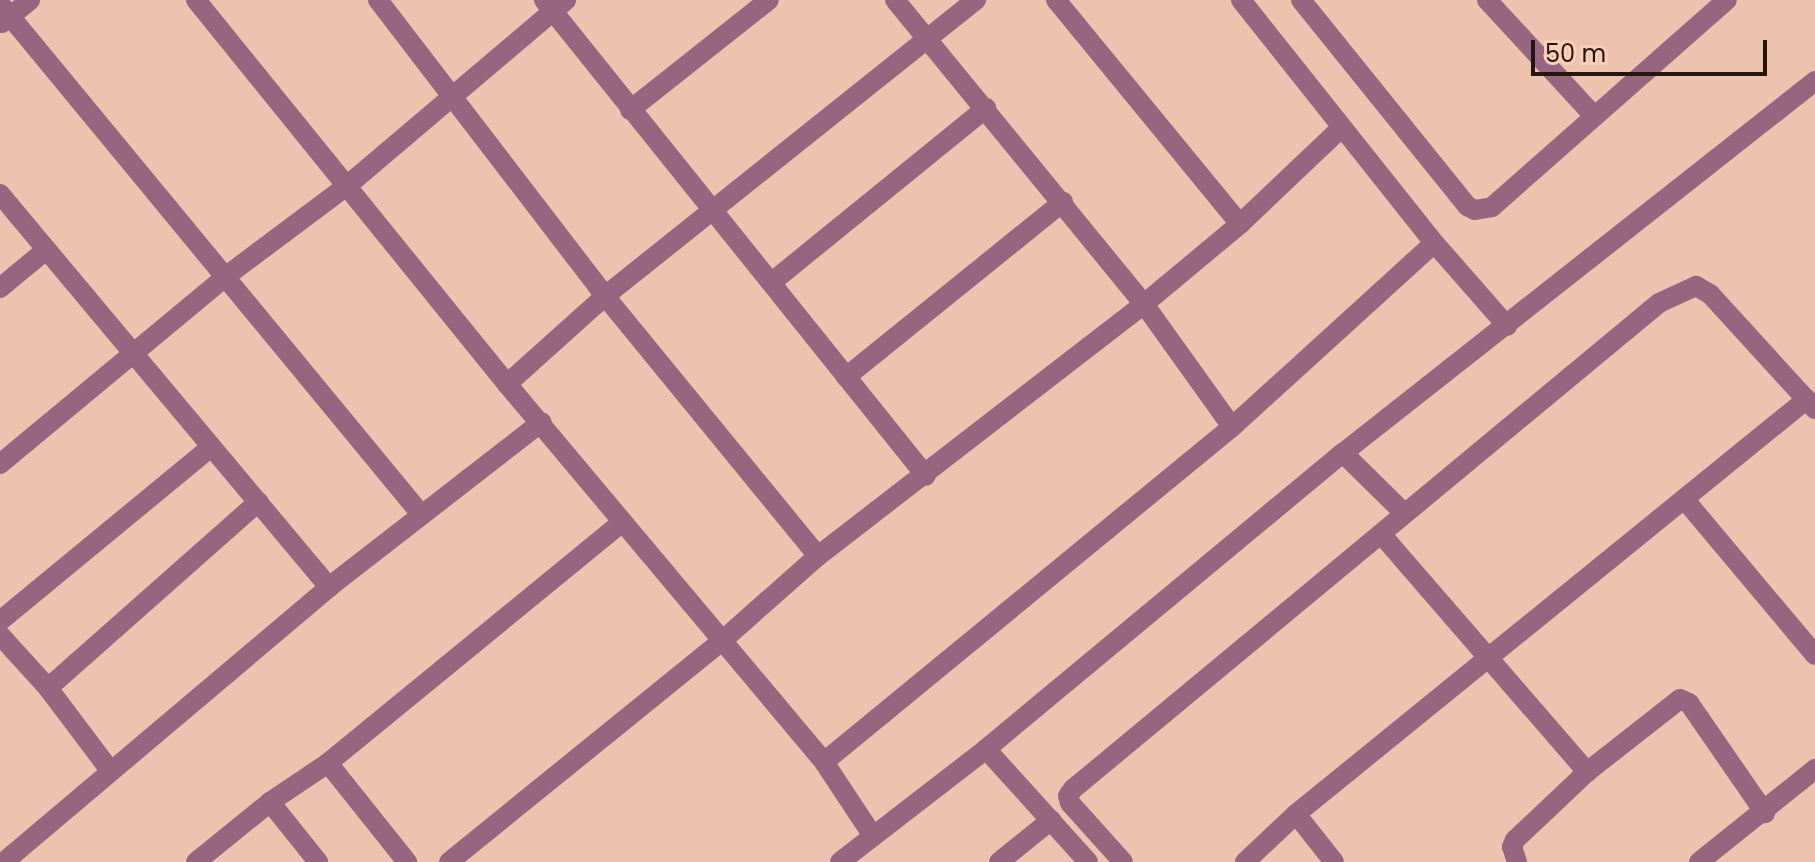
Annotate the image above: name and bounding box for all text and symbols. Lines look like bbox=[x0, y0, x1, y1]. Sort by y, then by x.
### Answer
scale bar bbox=[1535, 24, 1771, 74]
text: 50 m bbox=[1545, 37, 1606, 70]

